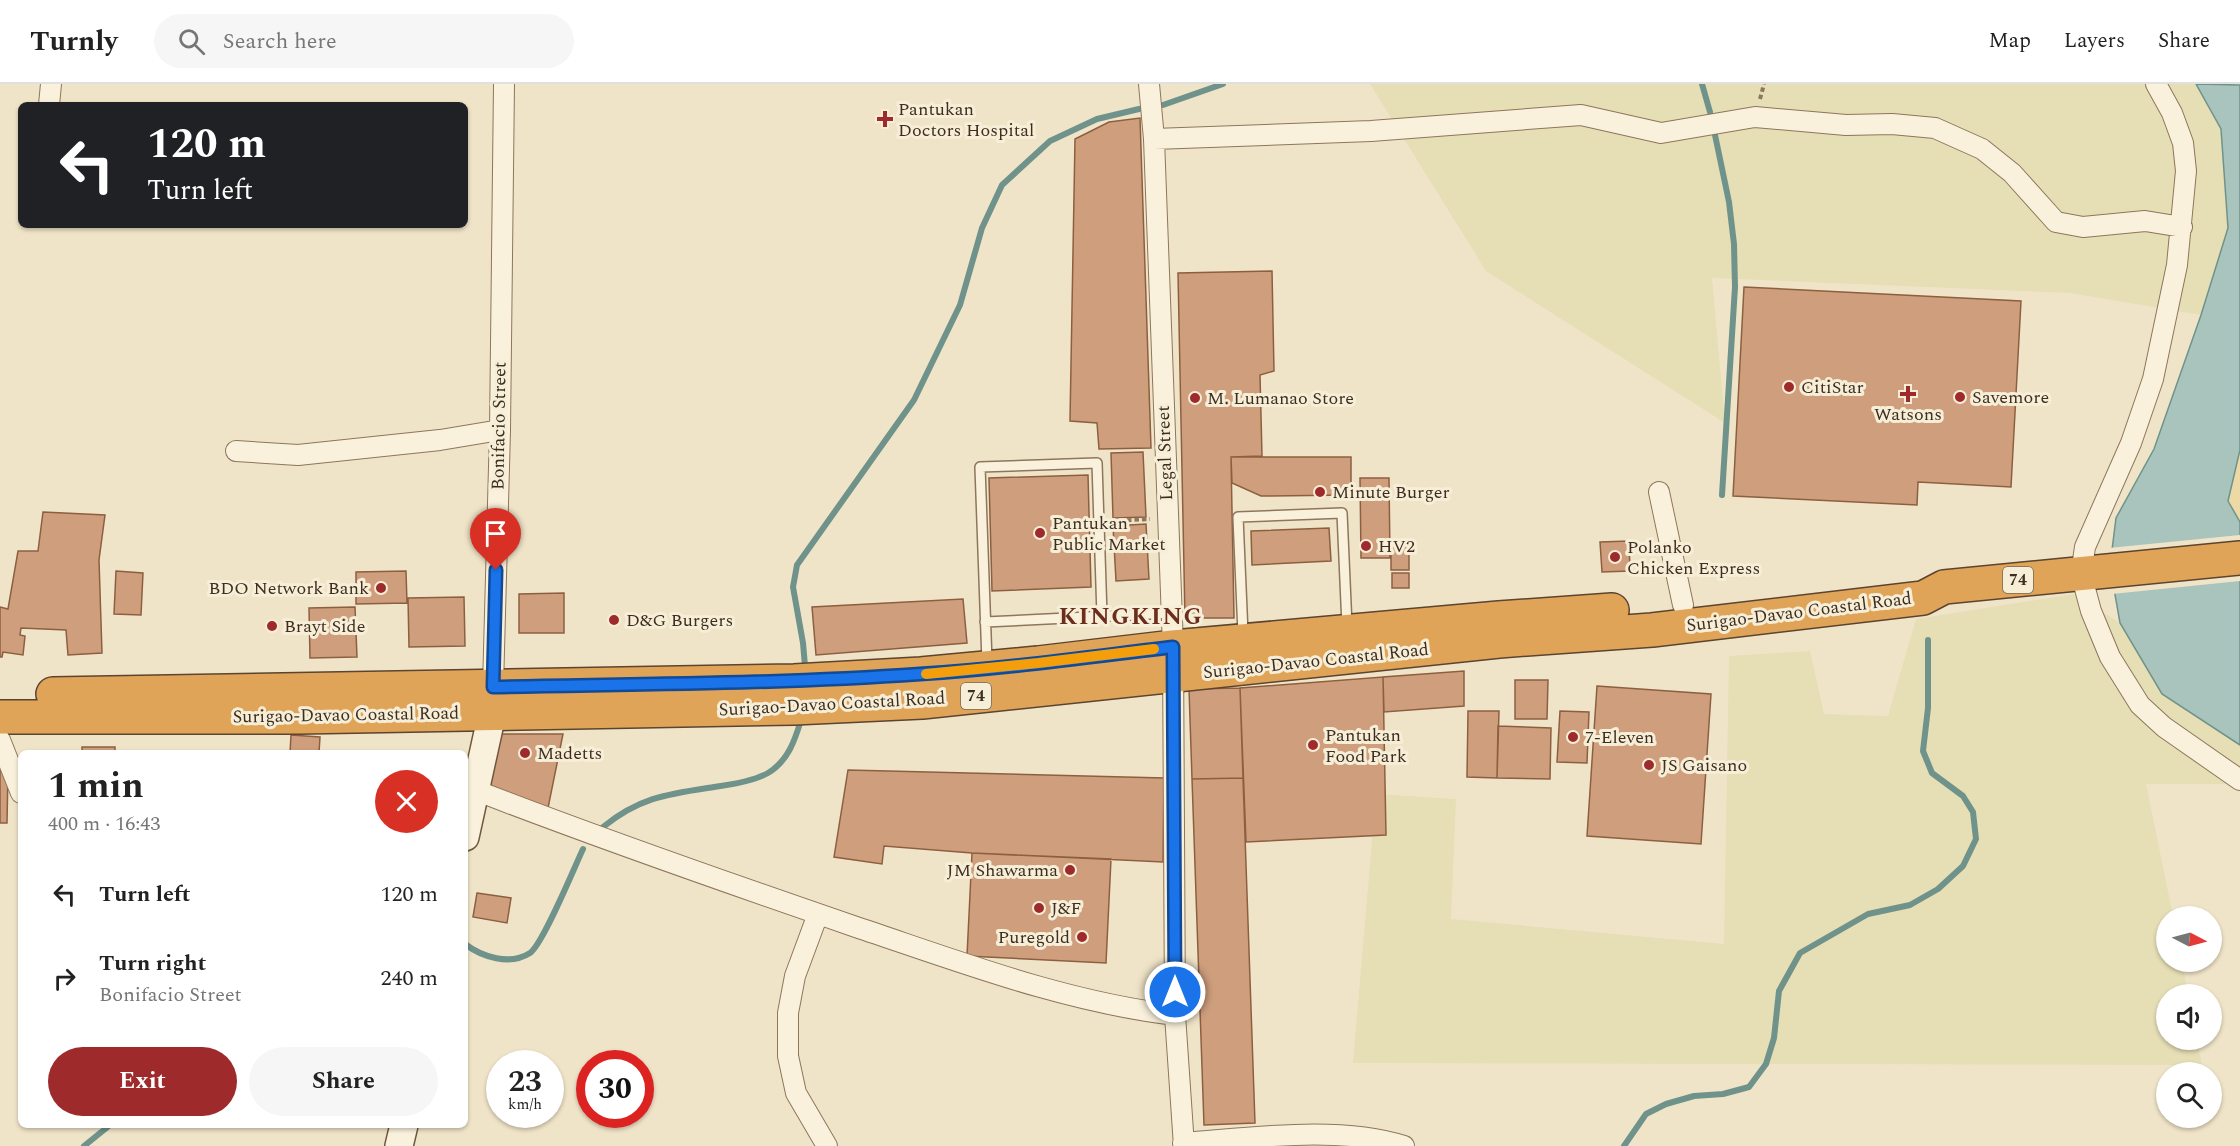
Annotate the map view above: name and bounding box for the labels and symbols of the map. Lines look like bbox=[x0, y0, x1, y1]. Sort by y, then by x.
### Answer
place label: Pantukan Doctors Hospital bbox=[898, 96, 1034, 144]
marker: Pantukan Doctors Hospital bbox=[876, 110, 894, 128]
street label: Bonifacio Street bbox=[484, 362, 514, 490]
place label: CitiStar bbox=[1801, 374, 1864, 401]
marker: CitiStar bbox=[1782, 380, 1796, 394]
place label: Savemore bbox=[1972, 384, 2049, 411]
place label: M. Lumanao Store bbox=[1207, 385, 1354, 412]
marker: Watsons bbox=[1901, 387, 1915, 401]
marker: Savemore bbox=[1953, 390, 1967, 404]
marker: M. Lumanao Store bbox=[1188, 391, 1202, 405]
place label: Watsons bbox=[1874, 401, 1942, 428]
street label: Legal Street bbox=[1150, 405, 1180, 501]
place label: Minute Burger bbox=[1332, 479, 1450, 506]
marker: Minute Burger bbox=[1313, 485, 1327, 499]
pin bbox=[470, 508, 521, 570]
place label: Pantukan Public Market bbox=[1052, 510, 1166, 558]
marker: Pantukan Public Market bbox=[1033, 526, 1047, 540]
place label: HV2 bbox=[1378, 533, 1415, 560]
place label: Polanko Chicken Express bbox=[1627, 534, 1760, 582]
marker: HV2 bbox=[1359, 539, 1373, 553]
marker: Polanko Chicken Express bbox=[1608, 550, 1622, 564]
road number: 74 bbox=[2003, 567, 2033, 593]
place label: BDO Network Bank bbox=[208, 575, 369, 602]
marker: BDO Network Bank bbox=[374, 581, 388, 595]
street label: Surigao-Davao Coastal Road bbox=[1685, 585, 1913, 639]
district label: KINGKING bbox=[1059, 599, 1203, 635]
place label: D&G Burgers bbox=[626, 607, 733, 634]
place label: Brayt Side bbox=[284, 613, 365, 640]
marker: D&G Burgers bbox=[607, 613, 621, 627]
marker: Brayt Side bbox=[265, 619, 279, 633]
street label: Surigao-Davao Coastal Road bbox=[1202, 636, 1430, 686]
road number: 74 bbox=[961, 683, 991, 709]
street label: Surigao-Davao Coastal Road bbox=[718, 685, 946, 723]
street label: Surigao-Davao Coastal Road bbox=[232, 700, 460, 730]
place label: Pantukan Food Park bbox=[1325, 722, 1407, 770]
place label: 7-Eleven bbox=[1585, 724, 1654, 751]
marker: 7-Eleven bbox=[1566, 730, 1580, 744]
marker: Pantukan Food Park bbox=[1306, 738, 1320, 752]
place label: Madetts bbox=[537, 740, 602, 767]
marker: Madetts bbox=[518, 746, 532, 760]
place label: JS Gaisano bbox=[1661, 752, 1747, 779]
marker: JS Gaisano bbox=[1642, 758, 1656, 772]
place label: JM Shawarma bbox=[947, 857, 1058, 884]
marker: JM Shawarma bbox=[1063, 863, 1077, 877]
place label: J&F bbox=[1051, 895, 1082, 922]
marker: J&F bbox=[1032, 901, 1046, 915]
north arrow bbox=[2156, 906, 2222, 972]
place label: Puregold bbox=[998, 924, 1070, 951]
marker: Puregold bbox=[1075, 930, 1089, 944]
position arrow bbox=[1143, 960, 1207, 1024]
speed limit sign: 30 bbox=[576, 1050, 654, 1128]

